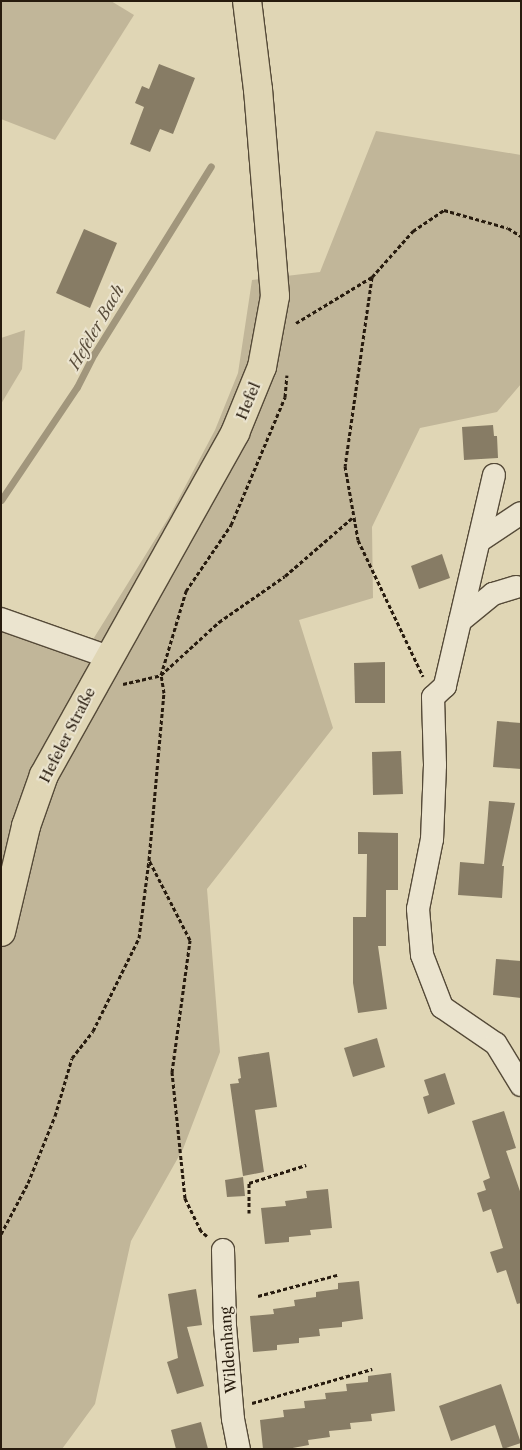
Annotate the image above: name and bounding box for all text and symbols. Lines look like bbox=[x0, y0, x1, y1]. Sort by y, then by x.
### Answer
water label: Hefeler Bach bbox=[64, 281, 128, 373]
street label: Hefel bbox=[232, 380, 264, 422]
street label: Hefeler Straße bbox=[35, 684, 99, 786]
street label: Wildenhang bbox=[216, 1306, 240, 1394]

